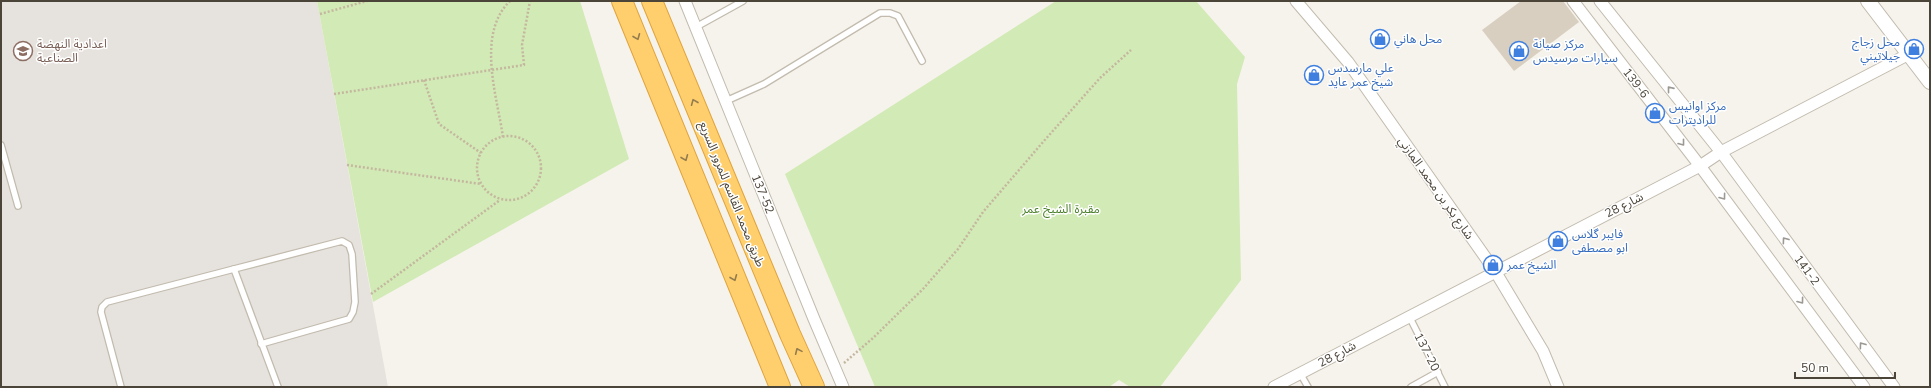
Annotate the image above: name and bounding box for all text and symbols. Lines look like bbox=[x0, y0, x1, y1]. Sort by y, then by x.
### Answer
shop icon: محل هاني bbox=[1369, 28, 1391, 50]
place label: محل هاني bbox=[1394, 31, 1442, 49]
one-way arrow bbox=[632, 34, 640, 41]
place label: محل زجاج جيلاتيني bbox=[1852, 34, 1900, 66]
place label: اعدادية النهضة الصناعبة bbox=[37, 36, 107, 66]
place label: مركز صيانة سيارات مرسيدس bbox=[1533, 36, 1618, 66]
shop icon: محل زجاج جيلاتيني bbox=[1903, 38, 1925, 60]
school or university icon: اعدادية النهضة الصناعبة bbox=[12, 40, 34, 62]
shop icon: مركز صيانة سيارات مرسيدس bbox=[1508, 40, 1530, 62]
place label: علي مارسدس شيخ عمر عايد bbox=[1328, 60, 1394, 91]
shop icon: علي مارسدس شيخ عمر عايد bbox=[1303, 64, 1325, 86]
street label: 139-6 bbox=[1619, 65, 1653, 101]
one-way arrow bbox=[1668, 87, 1675, 94]
place label: مركز اوانيس للراديترات bbox=[1669, 98, 1726, 128]
one-way arrow bbox=[690, 99, 698, 106]
shop icon: مركز اوانيس للراديترات bbox=[1644, 102, 1666, 124]
street label: طريق محمد القاسم للمرور السريع bbox=[694, 119, 769, 270]
street label: شارع بكر بن محمد المازني bbox=[1393, 134, 1477, 243]
one-way arrow bbox=[1677, 138, 1684, 145]
one-way arrow bbox=[681, 154, 689, 161]
street label: 137-52 bbox=[748, 172, 778, 216]
street label: شارع 28 bbox=[1602, 189, 1646, 222]
one-way arrow bbox=[1718, 193, 1726, 200]
park label: مقبرة الشيخ عمر bbox=[1021, 201, 1100, 218]
place label: فايبر گلاس ابو مصطفى bbox=[1572, 226, 1628, 256]
shop icon: فايبر گلاس ابو مصطفى bbox=[1547, 230, 1569, 252]
one-way arrow bbox=[1782, 237, 1790, 244]
street label: 141-2 bbox=[1791, 252, 1823, 288]
shop icon: الشيخ عمر bbox=[1482, 254, 1504, 276]
place label: الشيخ عمر bbox=[1506, 257, 1556, 274]
one-way arrow bbox=[729, 274, 737, 282]
one-way arrow bbox=[1796, 297, 1803, 304]
street label: 137-20 bbox=[1411, 330, 1443, 374]
street label: شارع 28 bbox=[1315, 337, 1359, 372]
one-way arrow bbox=[1859, 342, 1866, 349]
one-way arrow bbox=[794, 348, 802, 355]
scale bar bbox=[1795, 354, 1895, 380]
text: 50 m bbox=[1801, 360, 1829, 376]

